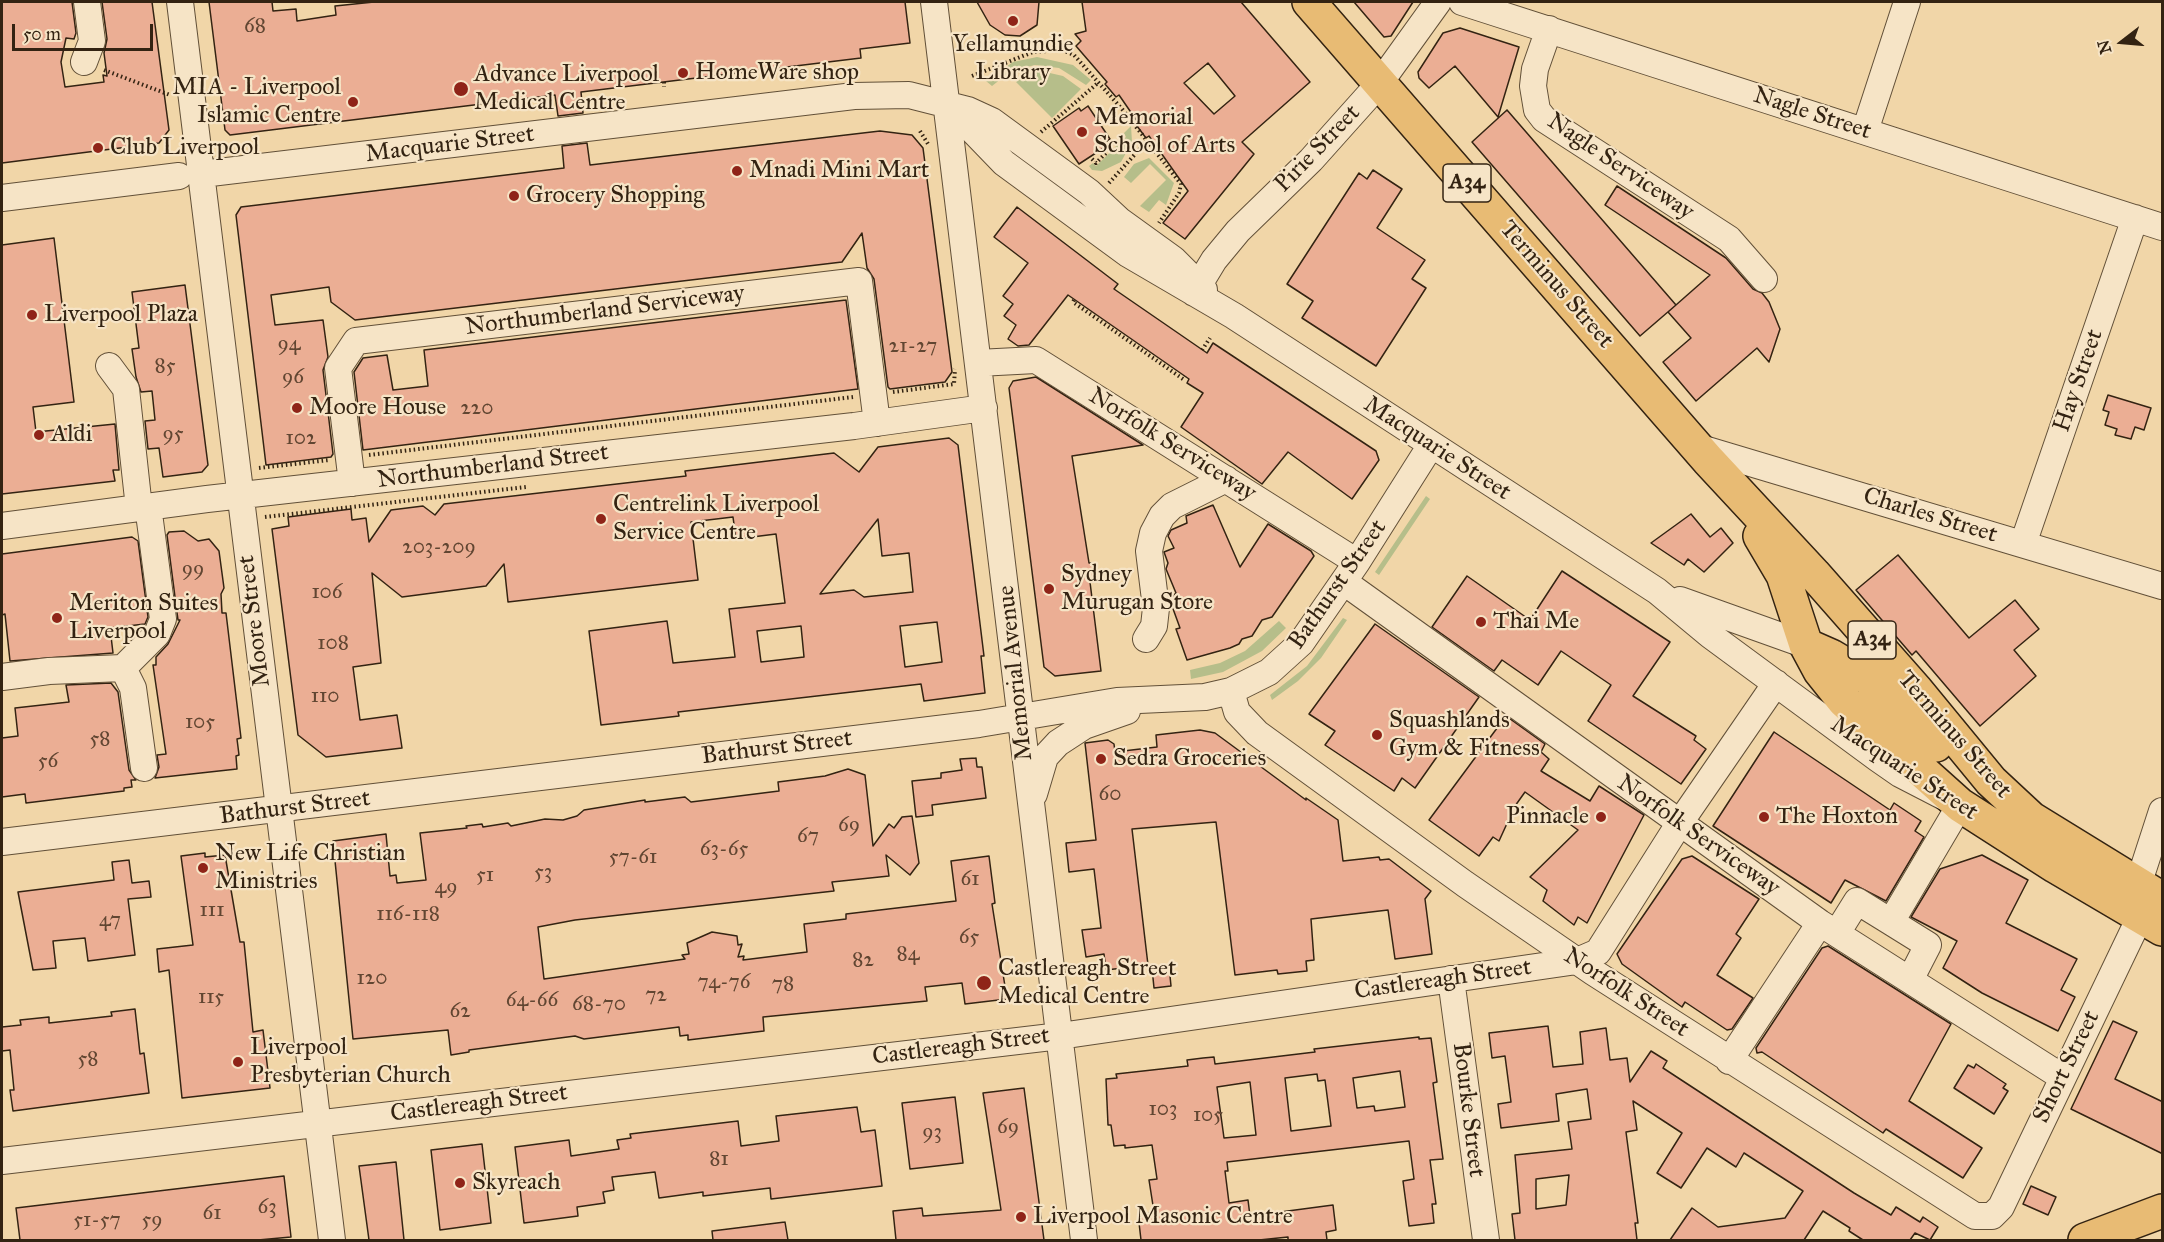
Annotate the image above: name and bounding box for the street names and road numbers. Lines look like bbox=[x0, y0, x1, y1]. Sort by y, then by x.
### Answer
street label: Nagle Street bbox=[1749, 81, 1875, 147]
street label: Pirie Street bbox=[1269, 99, 1367, 199]
street label: Nagle Serviceway bbox=[1541, 107, 1699, 227]
street label: Macquarie Street bbox=[364, 120, 536, 170]
road number: A34 bbox=[1443, 164, 1491, 202]
street label: Terminus Street bbox=[1493, 215, 1619, 355]
street label: Northumberland Serviceway bbox=[464, 280, 746, 342]
street label: Hay Street bbox=[2048, 326, 2110, 436]
street label: Norfolk Serviceway bbox=[1083, 382, 1261, 508]
street label: Macquarie Street bbox=[1358, 391, 1516, 507]
street label: Northumberland Street bbox=[376, 439, 610, 495]
street label: Charles Street bbox=[1859, 482, 2001, 550]
street label: Bathurst Street bbox=[1283, 515, 1393, 655]
street label: Moore Street bbox=[233, 553, 277, 689]
street label: Memorial Avenue bbox=[992, 584, 1040, 762]
road number: A34 bbox=[1848, 621, 1896, 659]
street label: Terminus Street bbox=[1891, 665, 2017, 805]
street label: Macquarie Street bbox=[1825, 711, 1983, 827]
street label: Bathurst Street bbox=[700, 724, 854, 772]
street label: Norfolk Serviceway bbox=[1611, 769, 1785, 903]
street label: Bathurst Street bbox=[218, 784, 372, 832]
street label: Norfolk Street bbox=[1558, 942, 1694, 1044]
street label: Castlereagh Street bbox=[1353, 953, 1533, 1007]
street label: Short Street bbox=[2027, 1006, 2107, 1128]
street label: Castlereagh Street bbox=[871, 1022, 1051, 1072]
street label: Bourke Street bbox=[1445, 1041, 1491, 1179]
street label: Castlereagh Street bbox=[389, 1079, 569, 1129]

